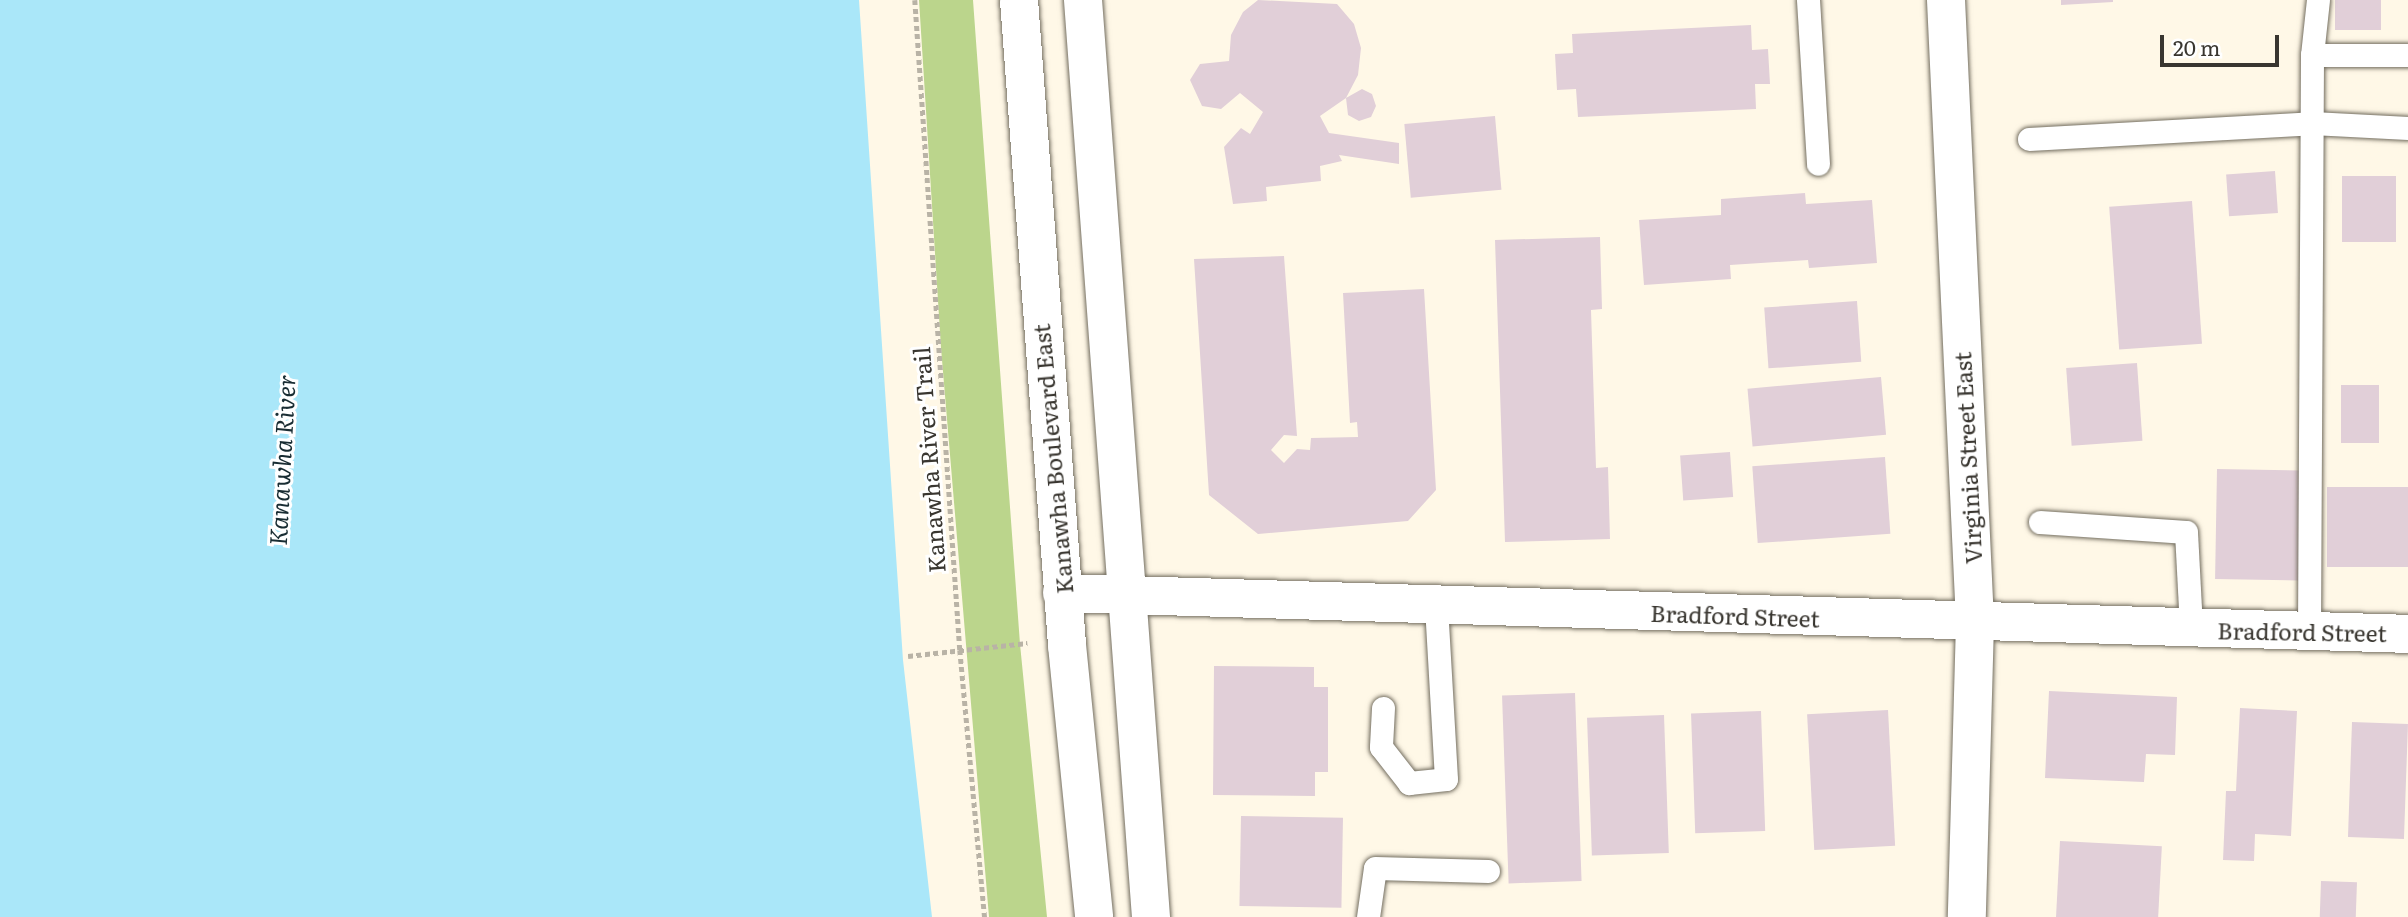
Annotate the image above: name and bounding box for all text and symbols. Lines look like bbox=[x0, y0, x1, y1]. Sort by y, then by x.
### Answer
scale bar bbox=[2163, 21, 2282, 65]
text: 20 m bbox=[2173, 31, 2220, 62]
street label: Kanawha Boulevard East bbox=[1026, 323, 1078, 595]
street label: Kanawha River Trail bbox=[906, 346, 950, 574]
street label: Virginia Street East bbox=[1948, 351, 1986, 565]
water label: Kanawha River bbox=[262, 374, 300, 546]
street label: Bradford Street bbox=[1650, 598, 1820, 632]
street label: Bradford Street bbox=[2217, 616, 2387, 646]

